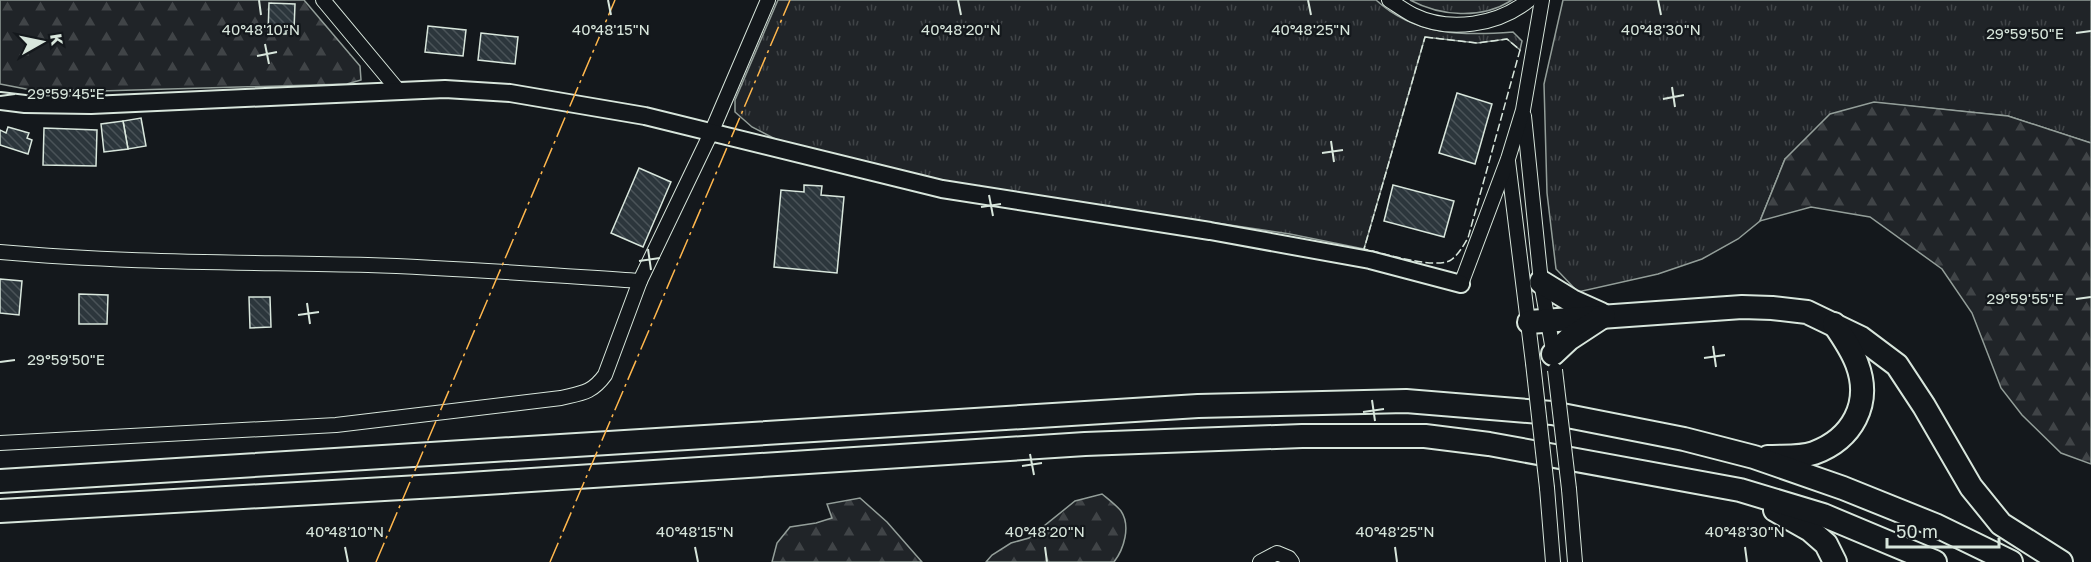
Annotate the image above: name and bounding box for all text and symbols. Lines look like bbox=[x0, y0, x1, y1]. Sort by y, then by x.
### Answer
north arrow bbox=[12, 12, 72, 72]
text: 40°48'10"N bbox=[222, 20, 300, 38]
text: 40°48'15"N bbox=[572, 20, 650, 38]
text: 40°48'20"N bbox=[921, 20, 1001, 38]
text: 40°48'25"N bbox=[1271, 20, 1351, 38]
text: 40°48'30"N bbox=[1621, 20, 1701, 38]
text: 29°59'50"E bbox=[1986, 24, 2064, 42]
text: K bbox=[46, 32, 68, 47]
text: 29°59'45"E bbox=[27, 84, 105, 102]
text: 29°59'55"E bbox=[1986, 289, 2064, 307]
text: 29°59'50"E bbox=[27, 350, 105, 368]
scale bar bbox=[1887, 511, 2000, 549]
text: 50 m bbox=[1896, 520, 1938, 542]
text: 40°48'10"N bbox=[306, 522, 384, 540]
text: 40°48'15"N bbox=[656, 522, 734, 540]
text: 40°48'20"N bbox=[1005, 522, 1085, 540]
text: 40°48'25"N bbox=[1355, 522, 1435, 540]
text: 40°48'30"N bbox=[1705, 522, 1785, 540]

